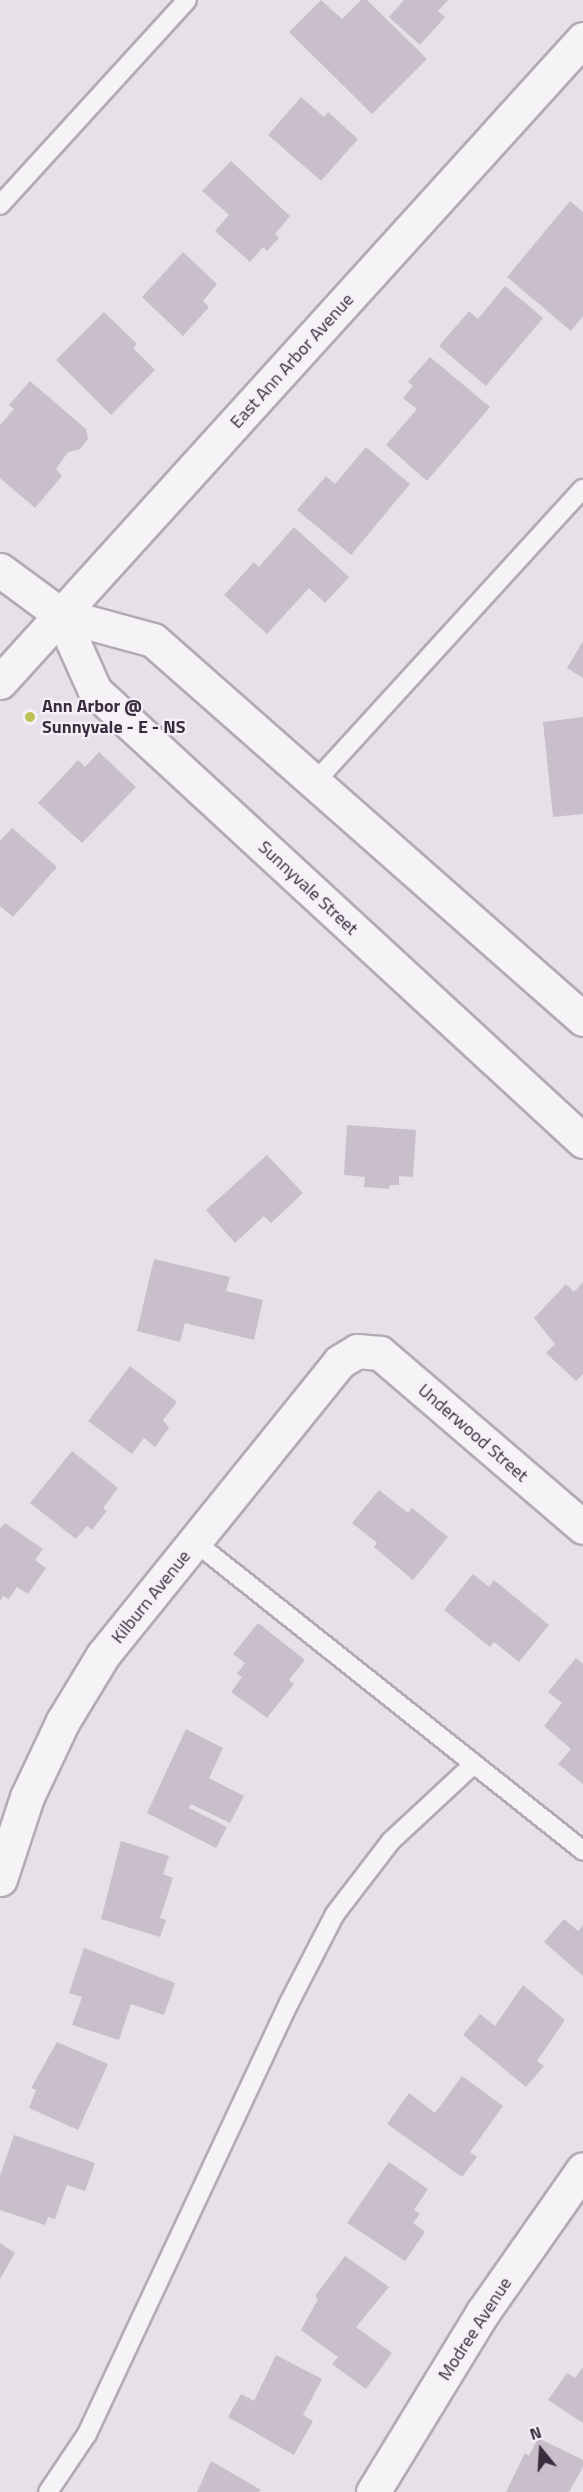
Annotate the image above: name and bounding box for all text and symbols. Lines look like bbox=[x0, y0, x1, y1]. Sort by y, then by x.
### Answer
street label: East Ann Arbor Avenue bbox=[226, 289, 358, 433]
place label: Ann Arbor @ Sunnyvale - E - NS bbox=[42, 696, 185, 738]
marker: Ann Arbor @ Sunnyvale - E - NS bbox=[23, 710, 37, 724]
street label: Sunnyvale Street bbox=[254, 836, 362, 940]
street label: Underwood Street bbox=[414, 1379, 532, 1487]
street label: Kilburn Avenue bbox=[107, 1546, 195, 1648]
street label: Modree Avenue bbox=[434, 2273, 516, 2385]
north arrow bbox=[511, 2420, 571, 2480]
text: N bbox=[526, 2420, 544, 2446]

